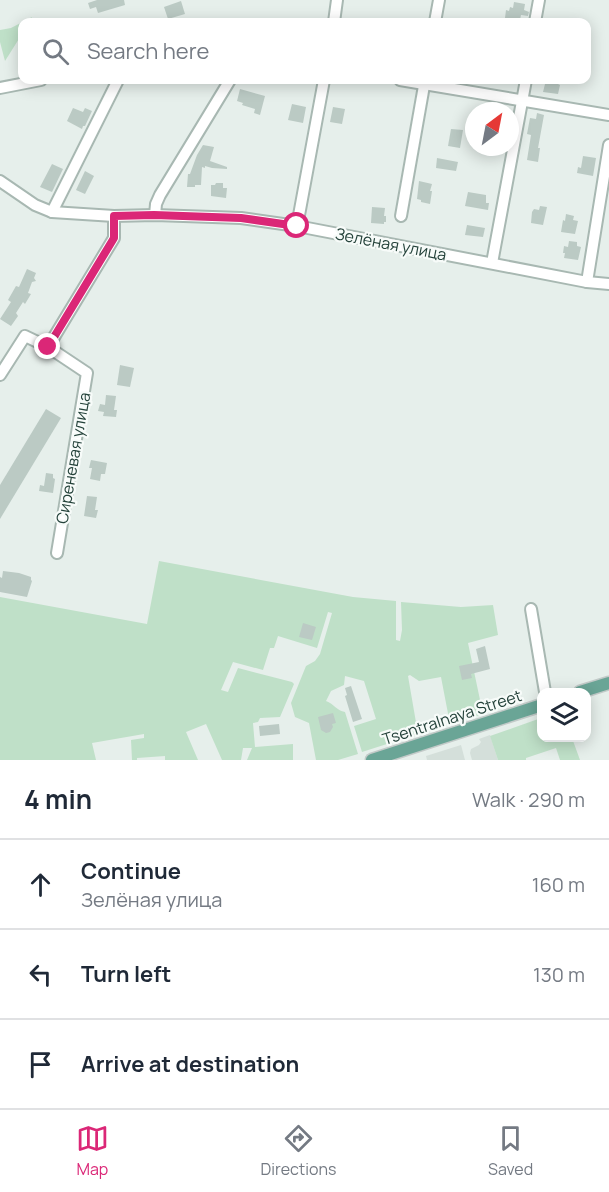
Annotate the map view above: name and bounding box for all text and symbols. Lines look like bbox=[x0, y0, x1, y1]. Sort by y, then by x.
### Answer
search box bbox=[18, 18, 591, 84]
icon: search bbox=[39, 35, 72, 68]
text: Search here bbox=[87, 36, 209, 66]
north arrow bbox=[465, 102, 519, 156]
route start bbox=[283, 212, 309, 238]
street label: Зелёная улица bbox=[333, 222, 449, 266]
route end bbox=[34, 333, 60, 359]
street label: Сиреневая улица bbox=[51, 391, 95, 525]
street label: Tsentralnaya Street bbox=[380, 684, 524, 750]
map controls bbox=[537, 688, 591, 742]
button: layers bbox=[537, 688, 591, 742]
text: 4 min bbox=[24, 781, 92, 817]
text: Walk · 290 m bbox=[472, 786, 585, 813]
text: Continue bbox=[81, 856, 181, 886]
icon: ahead bbox=[24, 868, 57, 901]
text: 160 m bbox=[532, 871, 585, 898]
text: Зелёная улица bbox=[81, 886, 222, 913]
icon: left bbox=[24, 958, 57, 991]
text: Turn left bbox=[81, 959, 171, 989]
text: 130 m bbox=[533, 961, 585, 988]
icon: arrive bbox=[24, 1048, 57, 1081]
text: Arrive at destination bbox=[81, 1049, 299, 1079]
tab: Map bbox=[76, 1122, 109, 1180]
tab: Directions bbox=[261, 1122, 336, 1180]
tab: Saved bbox=[488, 1122, 533, 1180]

